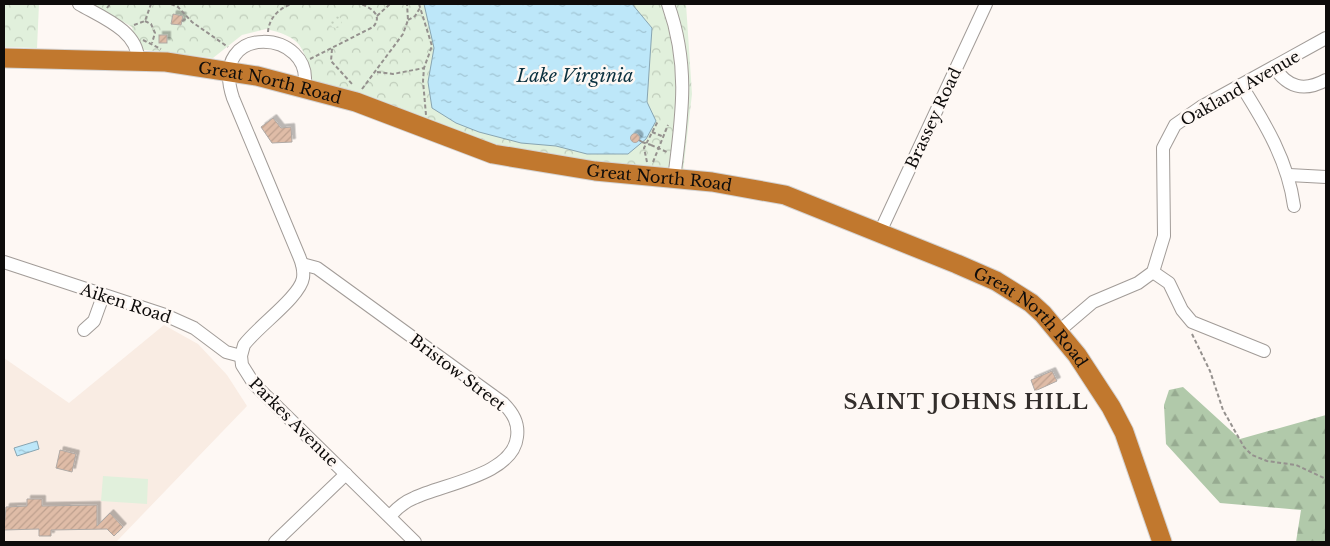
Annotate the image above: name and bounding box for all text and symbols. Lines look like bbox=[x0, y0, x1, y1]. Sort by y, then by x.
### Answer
street label: Oakland Avenue bbox=[1177, 46, 1303, 130]
street label: Great North Road bbox=[197, 57, 344, 108]
street label: Brassey Road bbox=[901, 64, 965, 172]
water label: Lake Virginia bbox=[516, 65, 633, 87]
street label: Great North Road bbox=[585, 160, 734, 195]
street label: Great North Road bbox=[971, 263, 1092, 371]
street label: Aiken Road bbox=[77, 279, 174, 327]
street label: Bristow Street bbox=[406, 329, 510, 415]
street label: Parkes Avenue bbox=[245, 373, 343, 471]
district label: SAINT JOHNS HILL bbox=[843, 389, 1089, 415]

